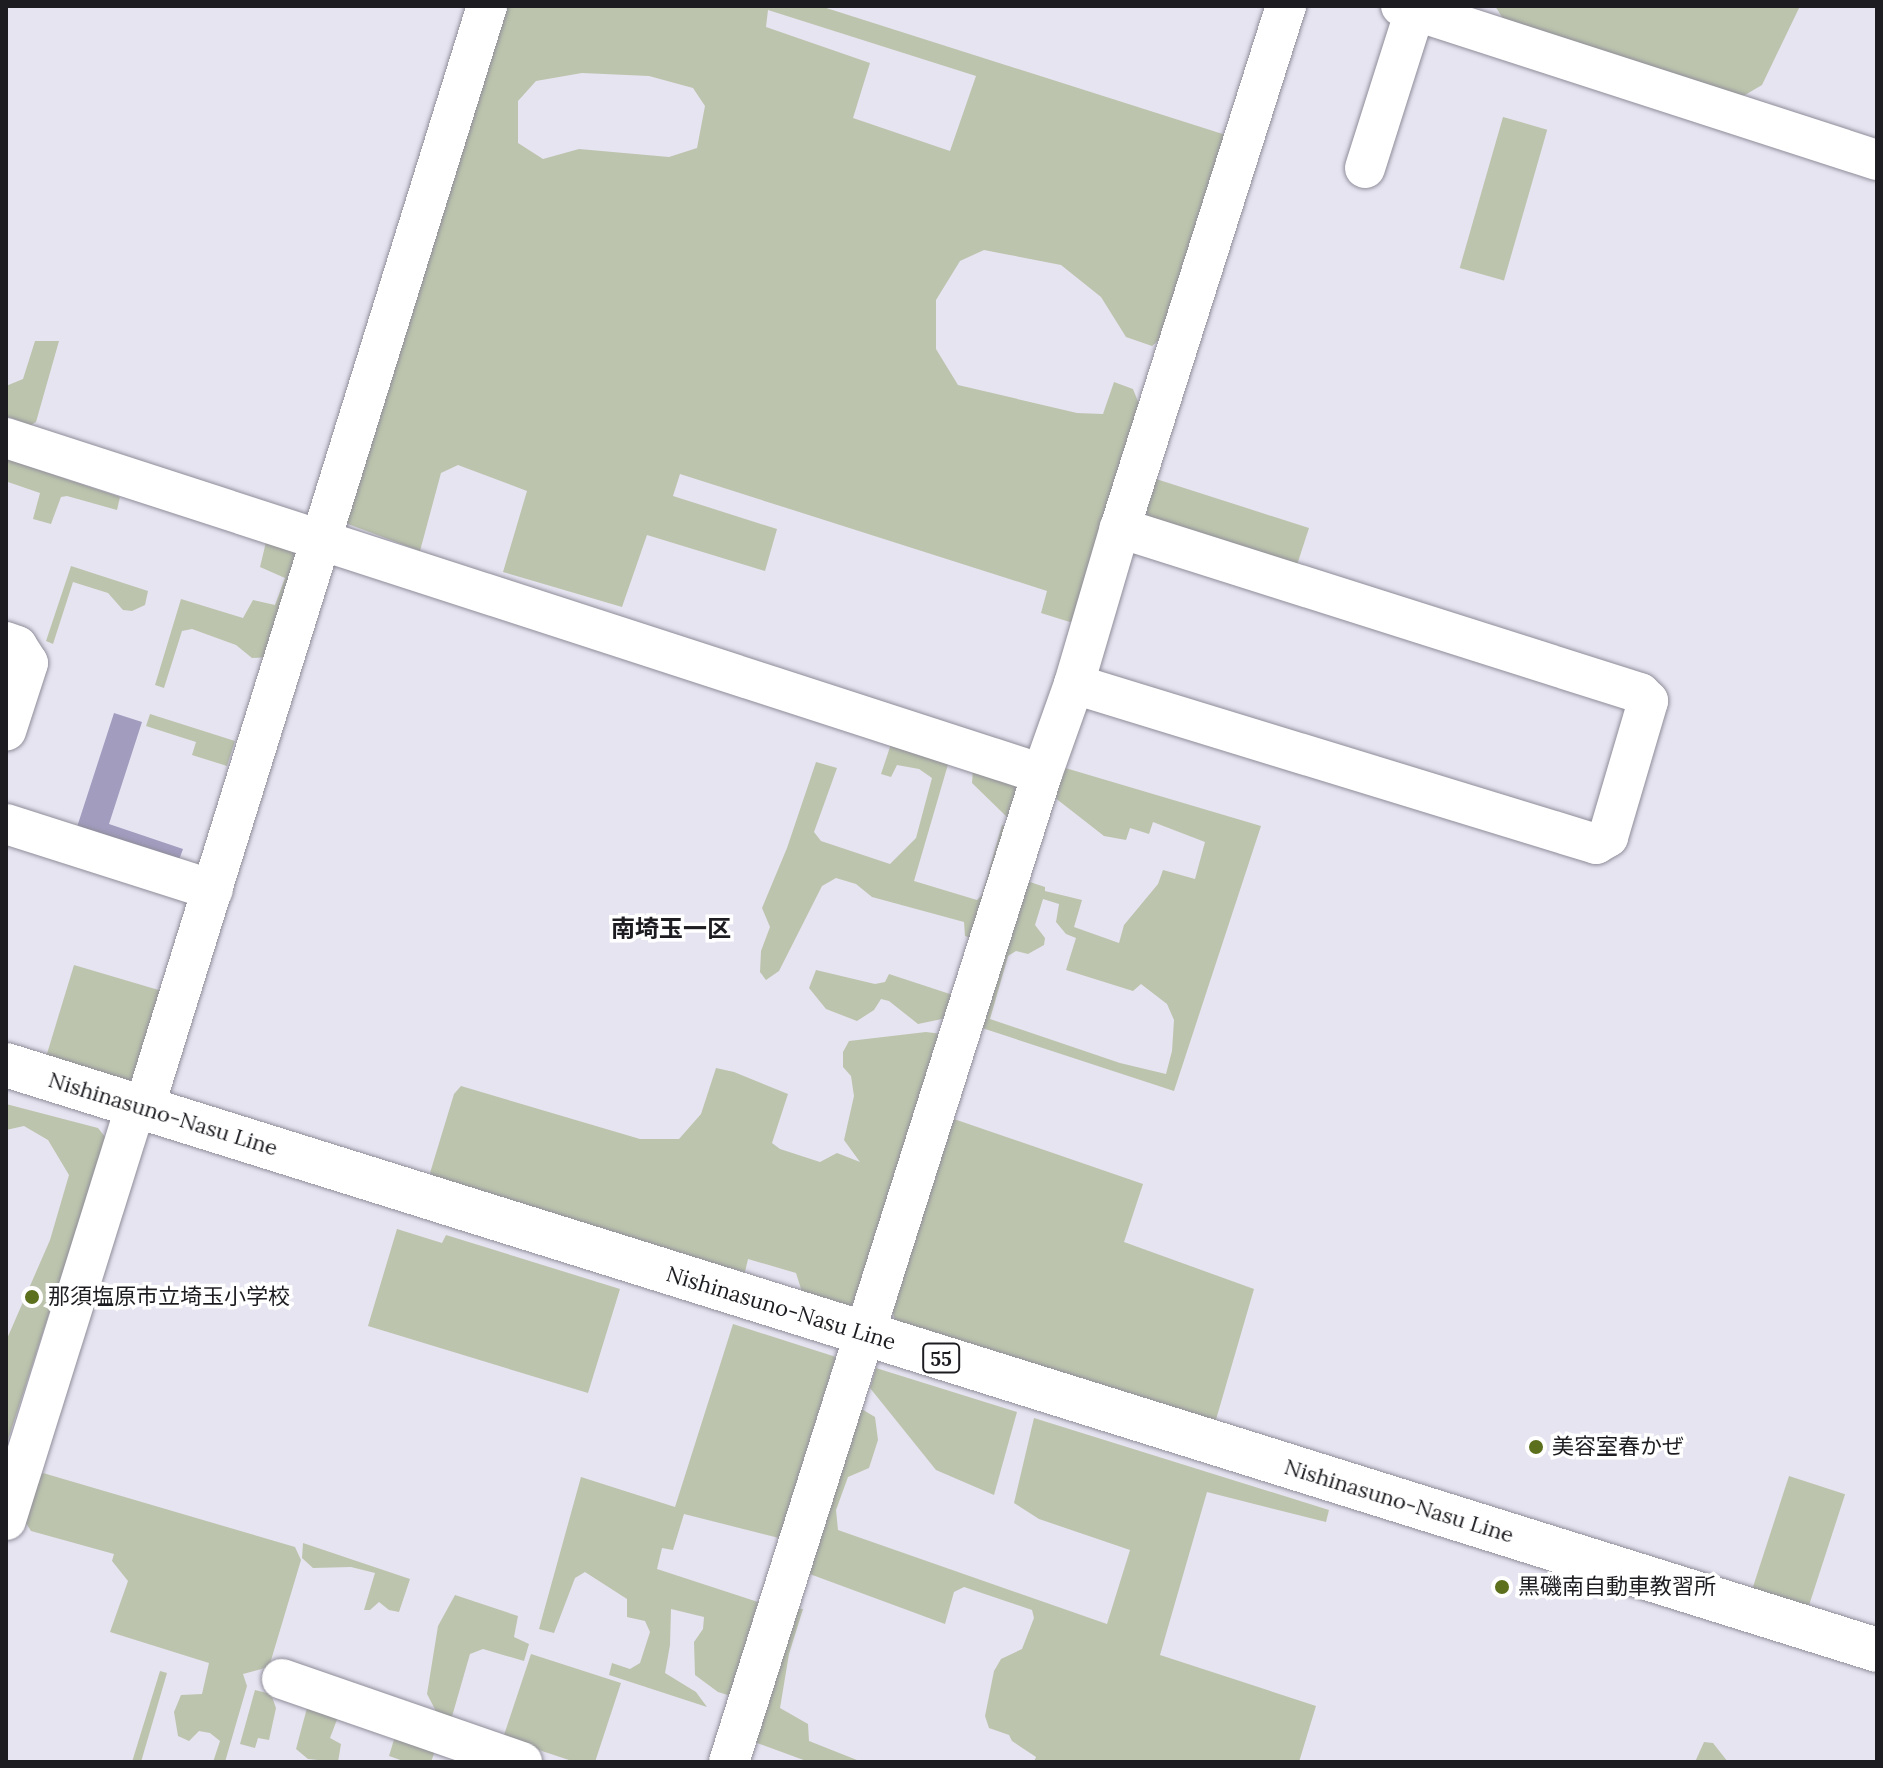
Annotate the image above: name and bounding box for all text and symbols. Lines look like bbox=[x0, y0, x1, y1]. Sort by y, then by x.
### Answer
district label: 南埼玉一区 bbox=[611, 915, 731, 943]
street label: Nishinasuno-Nasu Line bbox=[45, 1067, 281, 1161]
street label: Nishinasuno-Nasu Line bbox=[663, 1261, 899, 1355]
place label: 那須塩原市立埼玉小学校 bbox=[48, 1284, 290, 1310]
marker: 那須塩原市立埼玉小学校 bbox=[23, 1288, 41, 1306]
road number: 55 bbox=[921, 1342, 961, 1374]
place label: 美容室春かぜ bbox=[1552, 1434, 1684, 1460]
marker: 美容室春かぜ bbox=[1527, 1438, 1545, 1456]
street label: Nishinasuno-Nasu Line bbox=[1281, 1454, 1517, 1548]
place label: 黒磯南自動車教習所 bbox=[1518, 1574, 1716, 1600]
marker: 黒磯南自動車教習所 bbox=[1493, 1578, 1511, 1596]

